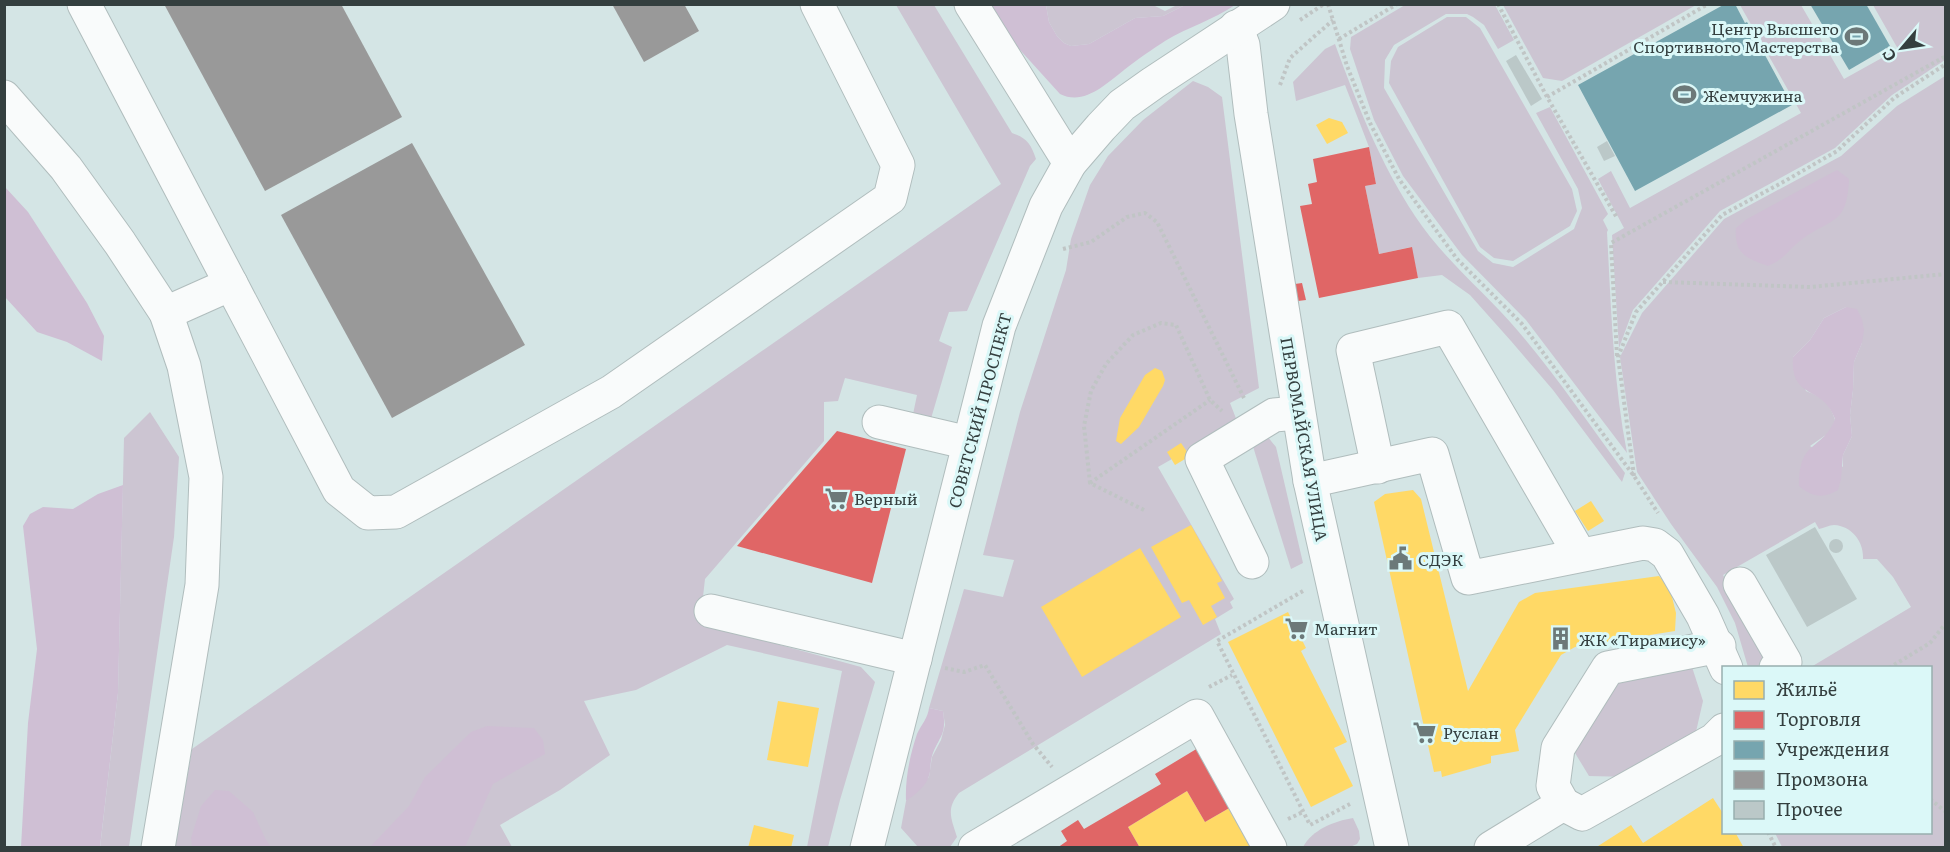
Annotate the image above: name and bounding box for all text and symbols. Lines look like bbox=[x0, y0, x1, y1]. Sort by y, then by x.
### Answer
place label: Центр Высшего Спортивного Мастерства bbox=[1633, 16, 1839, 58]
north arrow bbox=[1872, 18, 1932, 78]
sports icon: Центр Высшего Спортивного Мастерства bbox=[1844, 24, 1870, 50]
text: С bbox=[1875, 45, 1901, 67]
sports icon: Жемчужина bbox=[1672, 82, 1698, 108]
place label: Жемчужина bbox=[1703, 83, 1803, 107]
street label: СОВЕТСКИЙ ПРОСПЕКТ bbox=[941, 309, 1017, 510]
street label: ПЕРВОМАЙСКАЯ УЛИЦА bbox=[1275, 335, 1335, 543]
supermarket icon: Верный bbox=[823, 485, 849, 511]
place label: Верный bbox=[854, 486, 918, 510]
public building icon: СДЭК bbox=[1387, 546, 1413, 572]
place label: СДЭК bbox=[1418, 547, 1463, 571]
supermarket icon: Магнит bbox=[1283, 615, 1309, 641]
place label: Магнит bbox=[1314, 616, 1378, 640]
building icon: ЖК «Тирамису» bbox=[1548, 626, 1574, 652]
place label: ЖК «Тирамису» bbox=[1579, 627, 1706, 651]
legend bbox=[1722, 666, 1932, 834]
text: Жильё bbox=[1776, 675, 1837, 702]
text: Торговля bbox=[1776, 705, 1861, 732]
supermarket icon: Руслан bbox=[1412, 719, 1438, 745]
place label: Руслан bbox=[1443, 720, 1499, 744]
text: Учреждения bbox=[1776, 735, 1889, 762]
text: Промзона bbox=[1776, 765, 1868, 792]
text: Прочее bbox=[1776, 795, 1843, 822]

